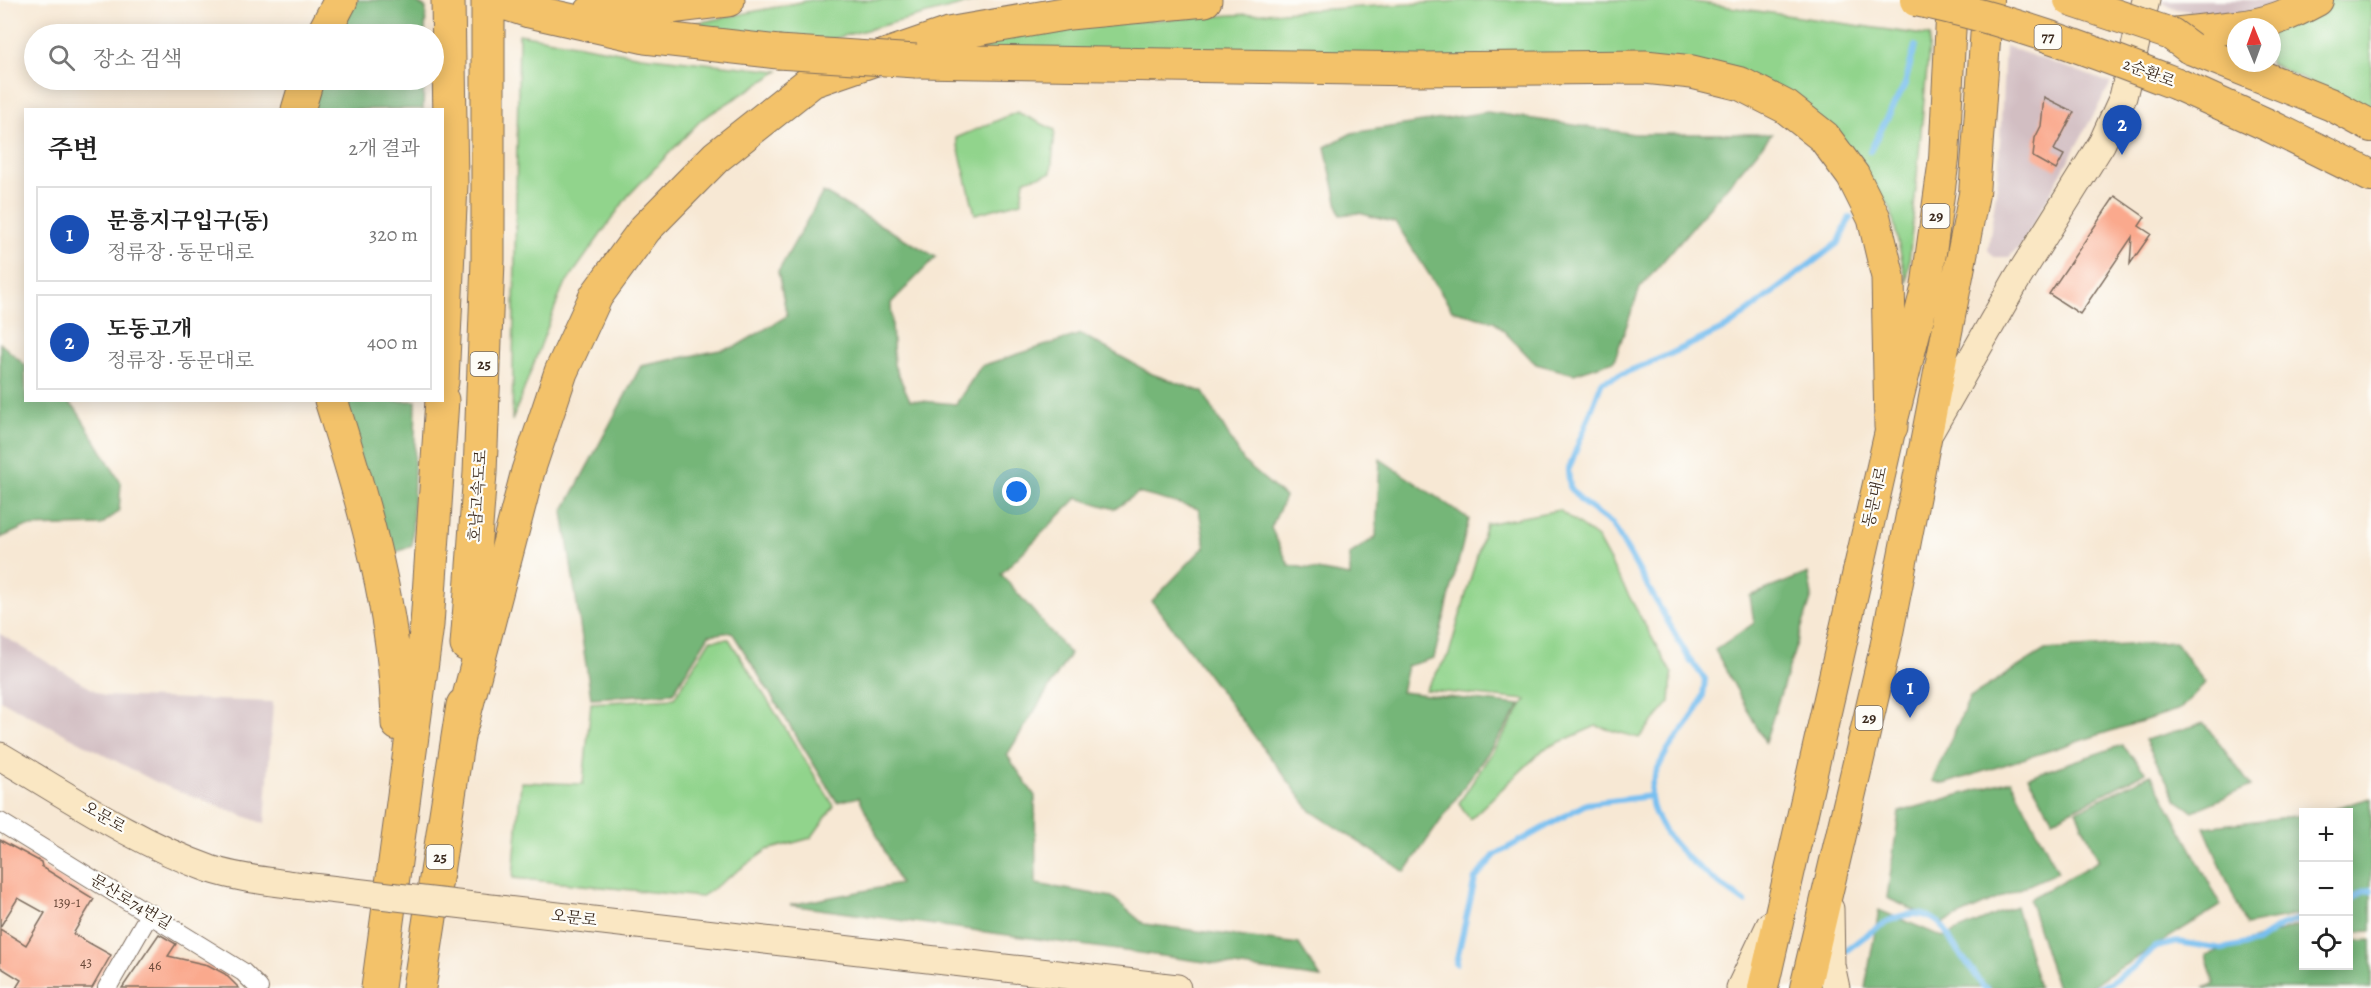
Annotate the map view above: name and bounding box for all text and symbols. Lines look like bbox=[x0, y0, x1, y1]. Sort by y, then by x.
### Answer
north arrow bbox=[2227, 18, 2281, 72]
search box bbox=[24, 24, 444, 90]
road number: 77 bbox=[2034, 25, 2062, 49]
icon: search bbox=[45, 41, 78, 74]
text: 장소 검색 bbox=[93, 44, 182, 74]
street label: 2순환로 bbox=[2120, 53, 2179, 93]
pin: 2 bbox=[2102, 106, 2142, 155]
text: 주변 bbox=[48, 132, 98, 167]
text: 2개 결과 bbox=[349, 135, 420, 162]
road number: 29 bbox=[1922, 204, 1950, 228]
text: 문흥지구입구(동) bbox=[107, 206, 269, 236]
text: 1 bbox=[66, 221, 73, 248]
text: 320 m bbox=[369, 221, 418, 248]
text: 정류장 · 동문대로 bbox=[107, 239, 254, 266]
text: 도동고개 bbox=[107, 314, 192, 344]
text: 2 bbox=[65, 329, 74, 356]
text: 400 m bbox=[367, 329, 418, 356]
text: 정류장 · 동문대로 bbox=[107, 347, 254, 374]
road number: 25 bbox=[470, 352, 498, 376]
street label: 호남고속도로 bbox=[464, 448, 492, 543]
street label: 동문대로 bbox=[1857, 464, 1893, 530]
your location bbox=[1002, 477, 1031, 506]
pin: 1 bbox=[1890, 668, 1930, 718]
road number: 29 bbox=[1856, 706, 1882, 730]
street label: 오문로 bbox=[78, 796, 130, 838]
map controls bbox=[2299, 808, 2353, 970]
button: + bbox=[2299, 808, 2353, 862]
road number: 25 bbox=[426, 845, 454, 869]
button: − bbox=[2299, 862, 2353, 916]
street label: 문산로74번길 bbox=[86, 869, 176, 935]
house number: 139-1 bbox=[53, 893, 81, 912]
street label: 오문로 bbox=[550, 904, 599, 932]
button: locate bbox=[2299, 916, 2353, 970]
house number: 43 bbox=[80, 953, 92, 972]
house number: 46 bbox=[149, 956, 161, 975]

